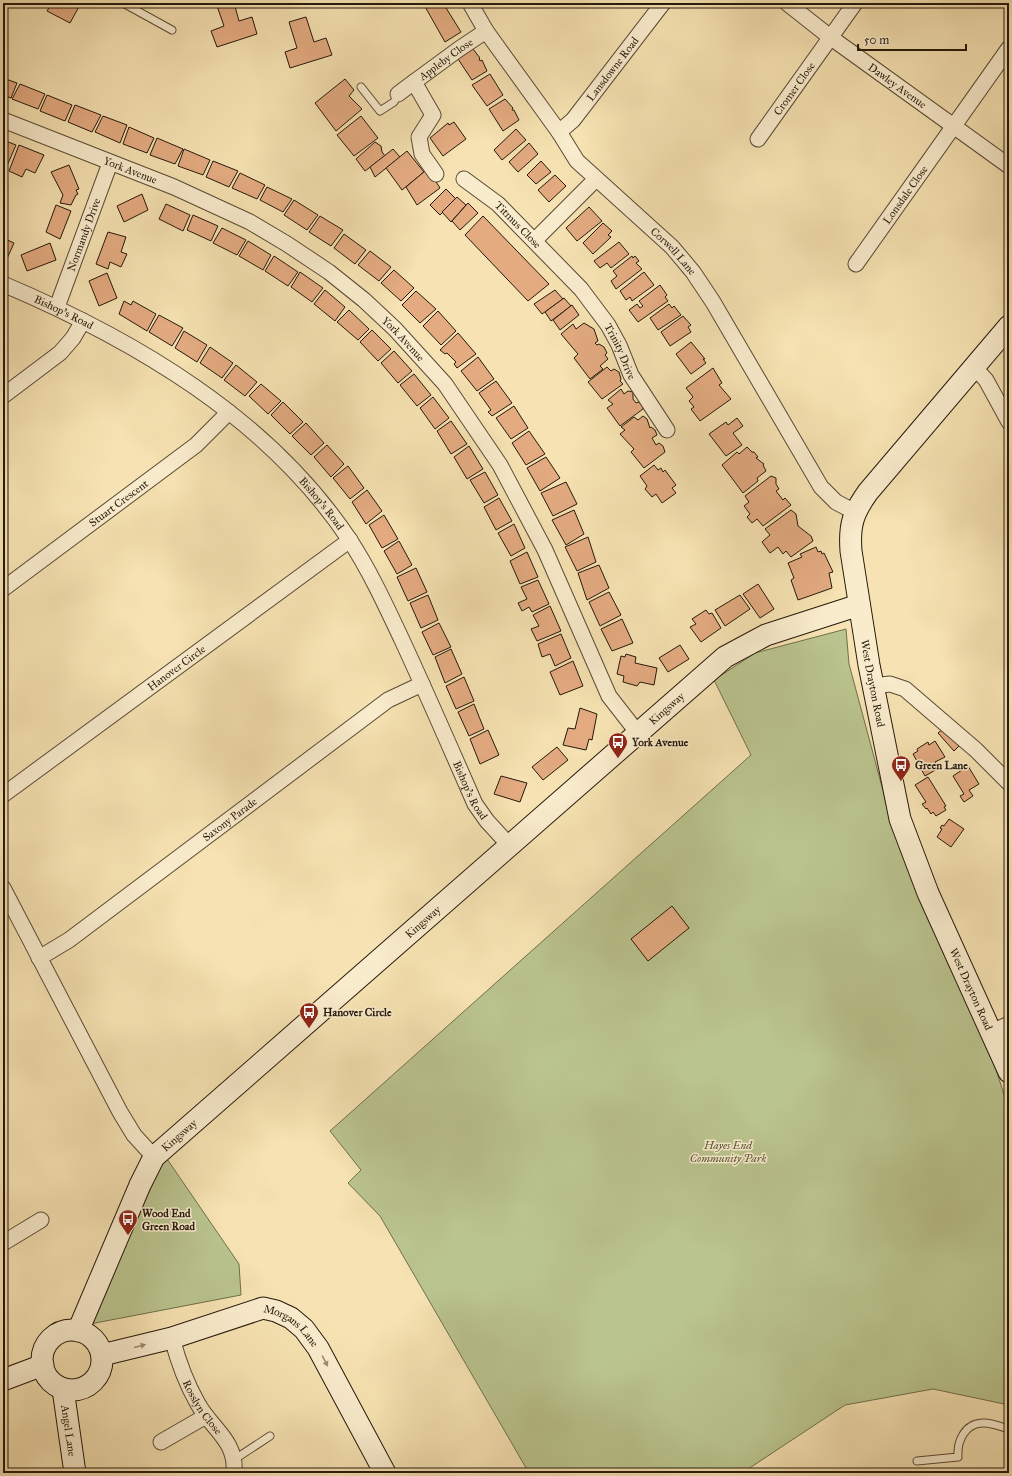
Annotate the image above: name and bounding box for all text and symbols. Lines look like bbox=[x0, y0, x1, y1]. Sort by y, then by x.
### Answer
scale bar bbox=[858, 26, 966, 52]
text: 50 m bbox=[864, 33, 889, 47]
street label: Lansdowne Road bbox=[584, 34, 641, 104]
street label: Appleby Close bbox=[415, 35, 475, 83]
street label: Cromer Close bbox=[771, 59, 818, 118]
street label: Dawley Avenue bbox=[866, 60, 929, 111]
street label: York Avenue bbox=[102, 154, 160, 186]
street label: Lonsdale Close bbox=[880, 163, 930, 226]
street label: Normandy Drive bbox=[64, 196, 103, 273]
street label: Titmus Close bbox=[492, 198, 544, 251]
street label: Corwell Lane bbox=[648, 224, 699, 278]
street label: Bishop's Road bbox=[32, 292, 96, 332]
street label: York Avenue bbox=[379, 314, 428, 364]
street label: Trinity Drive bbox=[602, 321, 639, 382]
street label: Bishop's Road bbox=[297, 474, 347, 533]
street label: Stuart Crescent bbox=[86, 477, 151, 529]
street label: West Drayton Road bbox=[859, 639, 888, 729]
street label: Hanover Circle bbox=[145, 642, 208, 693]
street label: Kingsway bbox=[646, 689, 687, 727]
bus stop icon: York Avenue bbox=[607, 731, 629, 759]
place label: York Avenue bbox=[631, 736, 689, 749]
bus stop icon: Green Lane bbox=[890, 754, 912, 782]
street label: Bishop's Road bbox=[450, 759, 491, 822]
place label: Green Lane bbox=[915, 759, 968, 772]
street label: Saxony Parade bbox=[200, 794, 260, 844]
street label: Kingsway bbox=[402, 902, 444, 941]
street label: West Drayton Road bbox=[947, 946, 996, 1033]
bus stop icon: Hanover Circle bbox=[298, 1001, 320, 1029]
place label: Hanover Circle bbox=[323, 1006, 392, 1019]
street label: Kingsway bbox=[159, 1116, 200, 1154]
park label: Hayes End Community Park bbox=[690, 1139, 766, 1165]
place label: Wood End Green Road bbox=[142, 1207, 195, 1233]
bus stop icon: Wood End Green Road bbox=[117, 1208, 139, 1236]
street label: Morgans Lane bbox=[262, 1302, 322, 1350]
one-way arrow bbox=[134, 1343, 146, 1349]
one-way arrow bbox=[322, 1355, 328, 1367]
street label: Rosslyn Close bbox=[180, 1378, 225, 1437]
street label: Angel Lane bbox=[59, 1403, 79, 1458]

